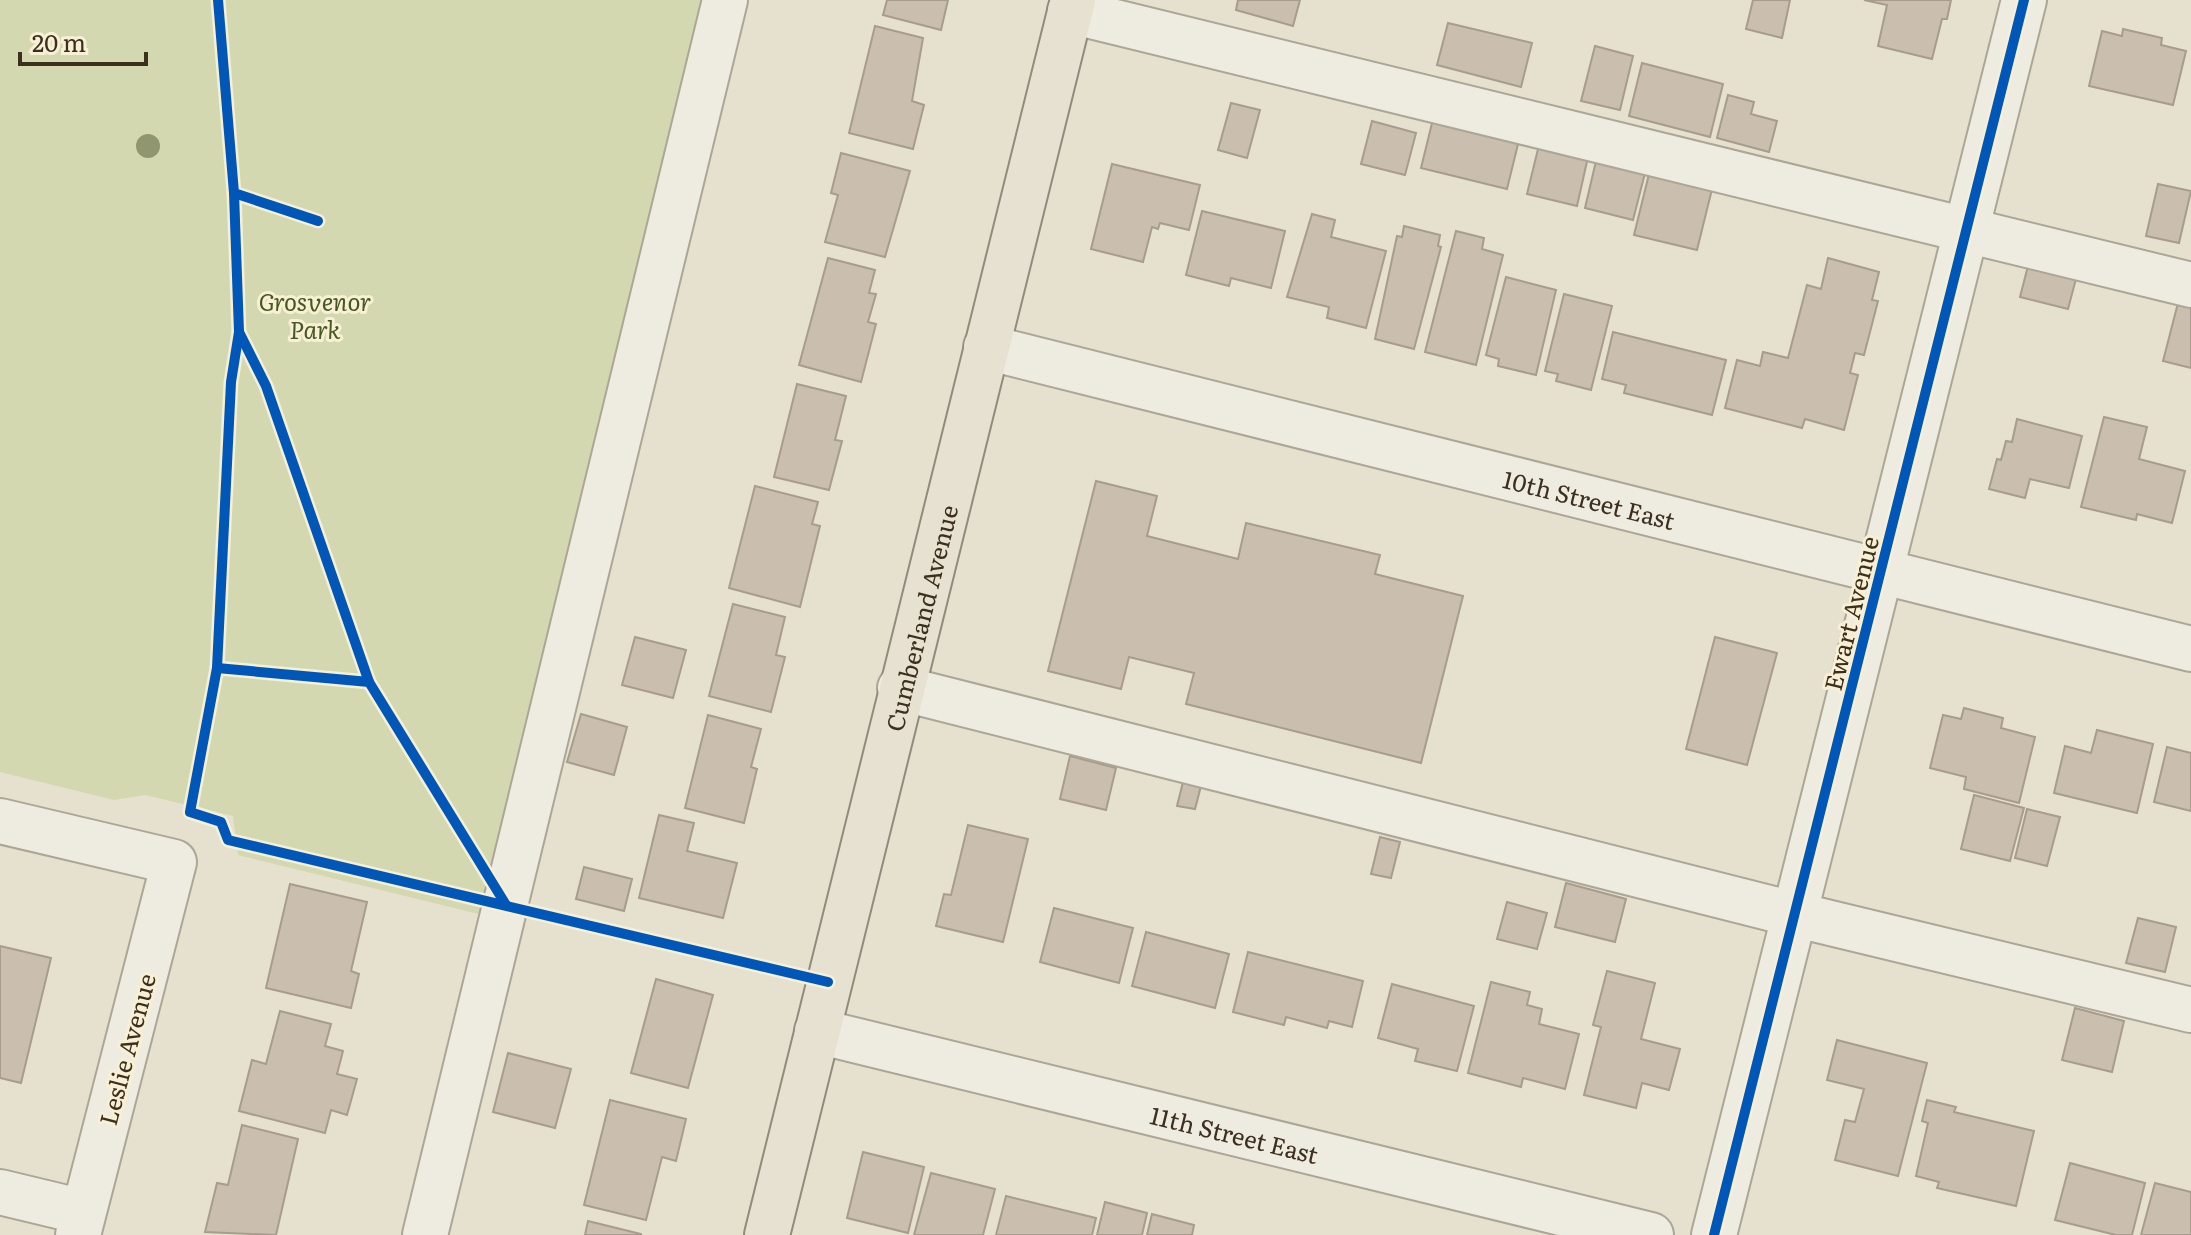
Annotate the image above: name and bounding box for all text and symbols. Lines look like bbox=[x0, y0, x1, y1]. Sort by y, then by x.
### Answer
scale bar bbox=[20, 16, 146, 66]
text: 20 m bbox=[32, 24, 86, 59]
park label: Grosvenor Park bbox=[259, 283, 371, 346]
street label: 10th Street East bbox=[1500, 460, 1679, 537]
street label: Cumberland Avenue bbox=[875, 501, 965, 735]
street label: Ewart Avenue bbox=[1814, 532, 1886, 694]
street label: Leslie Avenue bbox=[89, 969, 163, 1129]
street label: 11th Street East bbox=[1147, 1096, 1323, 1171]

